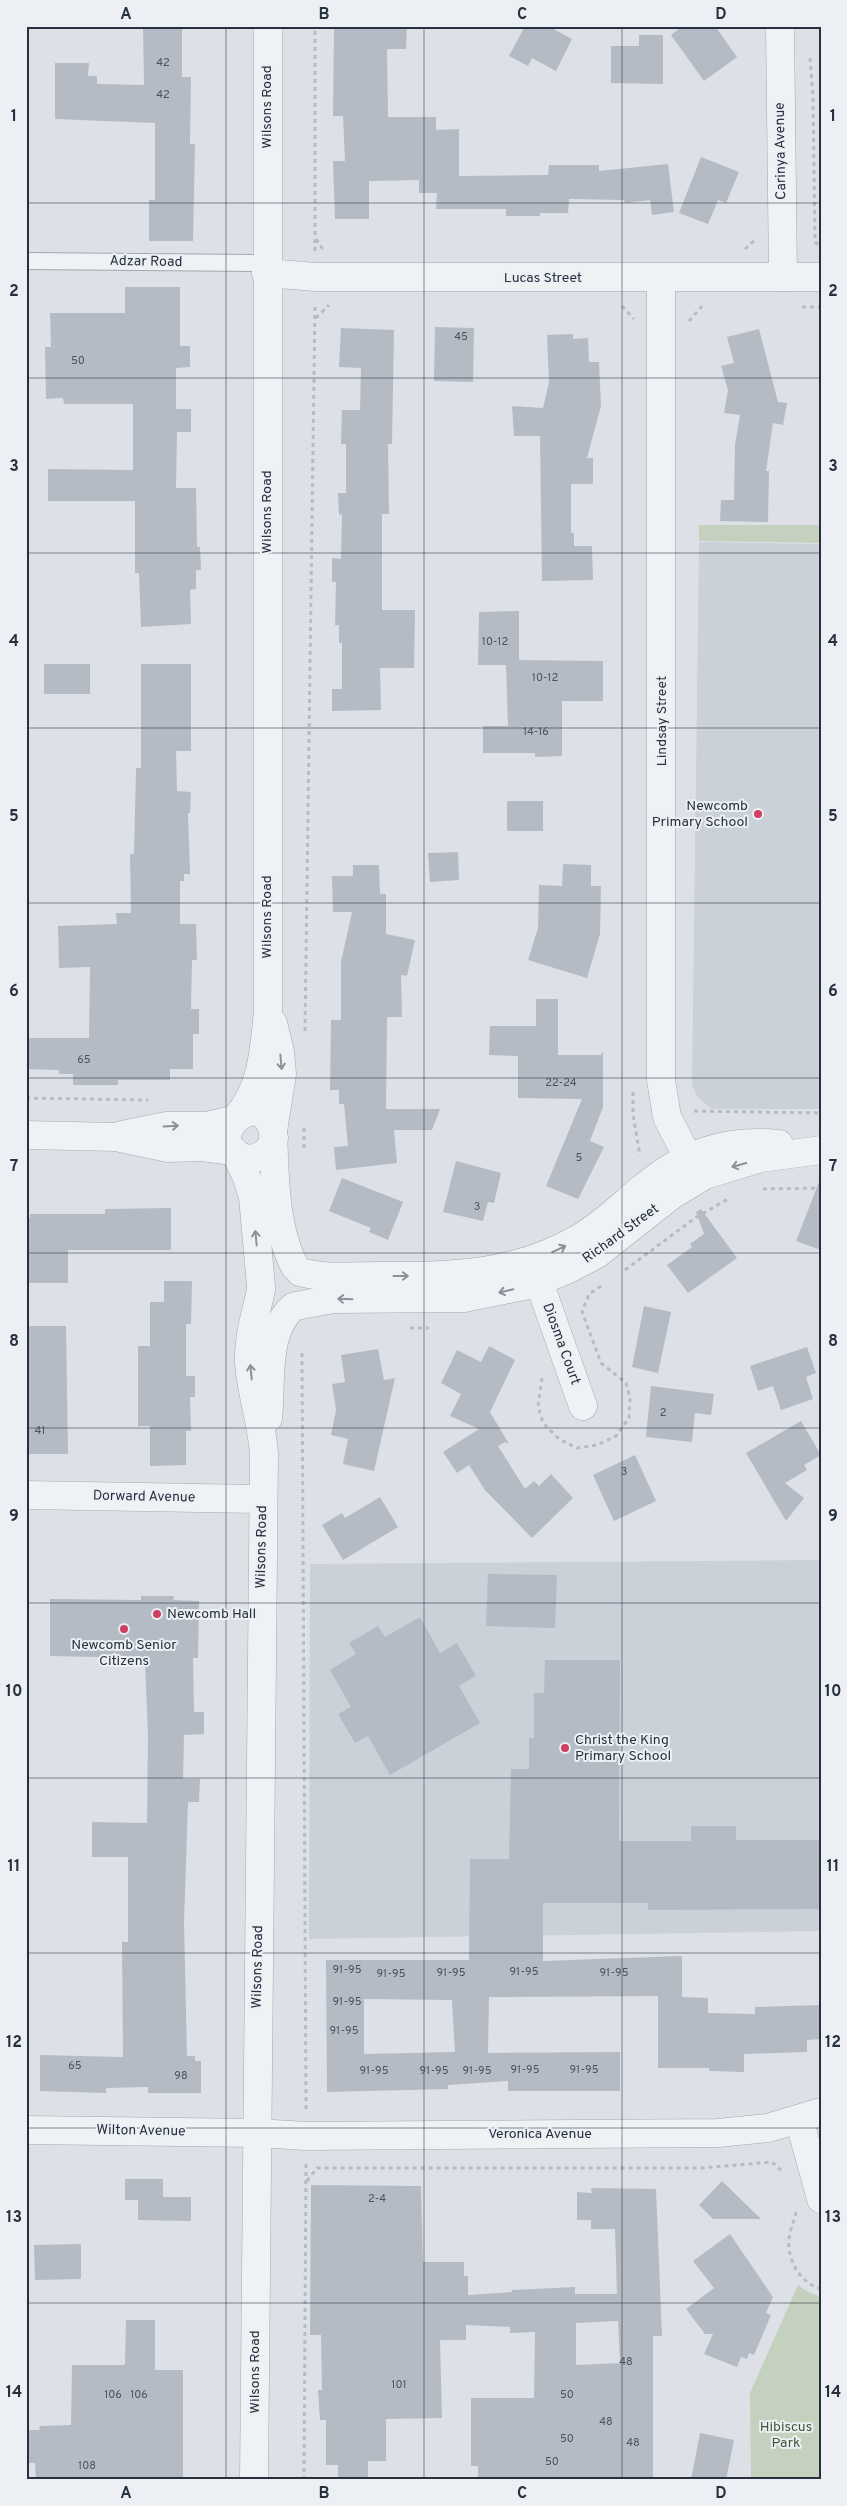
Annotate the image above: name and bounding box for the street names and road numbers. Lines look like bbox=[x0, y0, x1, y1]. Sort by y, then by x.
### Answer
street label: Wilsons Road bbox=[259, 65, 276, 149]
street label: Carinya Avenue bbox=[772, 102, 790, 200]
street label: Adzar Road bbox=[109, 253, 183, 271]
street label: Lucas Street bbox=[504, 270, 582, 287]
street label: Wilsons Road bbox=[259, 470, 276, 554]
street label: Lindsay Street bbox=[654, 676, 671, 766]
street label: Wilsons Road bbox=[259, 875, 276, 959]
street label: Richard Street bbox=[580, 1201, 662, 1267]
street label: Diosma Court bbox=[538, 1301, 584, 1387]
street label: Dorward Avenue bbox=[93, 1488, 195, 1506]
street label: Wilsons Road bbox=[253, 1505, 271, 1589]
street label: Wilsons Road bbox=[249, 1925, 267, 2009]
street label: Wilton Avenue bbox=[96, 2122, 186, 2140]
street label: Veronica Avenue bbox=[488, 2126, 592, 2143]
street label: Wilsons Road bbox=[247, 2330, 264, 2414]

